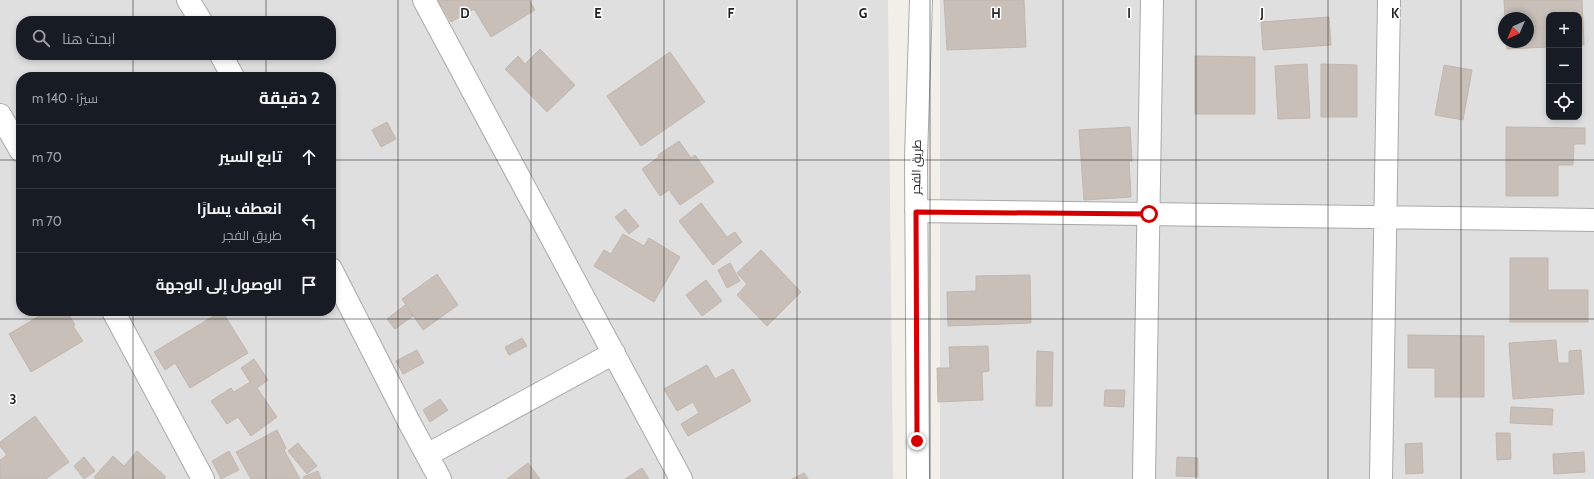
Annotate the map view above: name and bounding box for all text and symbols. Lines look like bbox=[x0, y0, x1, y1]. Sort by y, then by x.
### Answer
text: D bbox=[460, 5, 470, 21]
text: E bbox=[594, 5, 602, 21]
text: F bbox=[728, 5, 735, 21]
text: G bbox=[859, 5, 868, 21]
text: H bbox=[991, 5, 1001, 21]
text: I bbox=[1127, 5, 1131, 21]
text: J bbox=[1259, 5, 1264, 21]
text: K bbox=[1391, 5, 1400, 21]
north arrow bbox=[1498, 12, 1534, 48]
map controls bbox=[1546, 12, 1582, 120]
button: + bbox=[1546, 12, 1582, 48]
search box bbox=[16, 16, 336, 60]
icon: search bbox=[30, 27, 52, 49]
text: ابحث هنا bbox=[62, 30, 116, 48]
button: − bbox=[1546, 48, 1582, 84]
button: locate bbox=[1546, 84, 1582, 120]
text: 2 دقيقة bbox=[259, 88, 320, 108]
text: سيرًا · 140 m bbox=[32, 90, 98, 106]
street label: طريق الفجر bbox=[908, 139, 924, 196]
icon: ahead bbox=[298, 146, 320, 168]
text: تابع السير bbox=[219, 148, 282, 166]
text: 70 m bbox=[32, 149, 62, 165]
text: انعطف يسارًا bbox=[197, 200, 282, 218]
route start bbox=[1140, 205, 1158, 223]
icon: left bbox=[298, 210, 320, 232]
text: 70 m bbox=[32, 213, 62, 229]
text: طريق الفجر bbox=[222, 227, 282, 243]
icon: arrive bbox=[298, 274, 320, 296]
text: الوصول إلى الوجهة bbox=[156, 276, 282, 294]
text: 3 bbox=[9, 391, 17, 407]
route end bbox=[908, 432, 926, 450]

